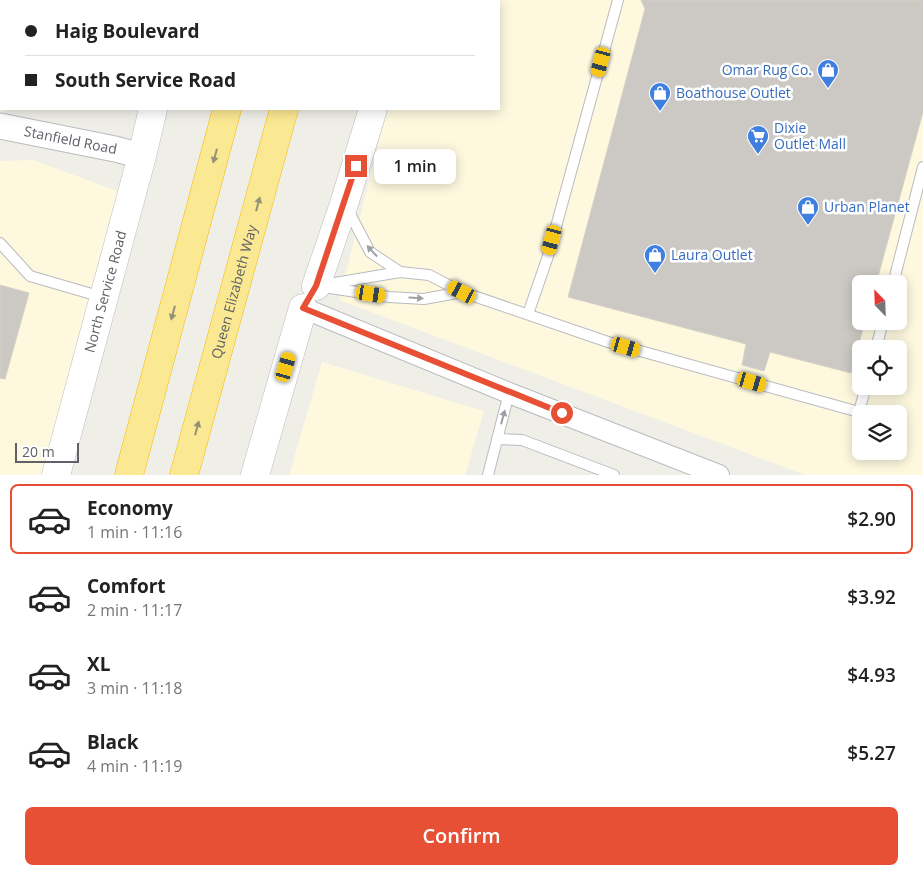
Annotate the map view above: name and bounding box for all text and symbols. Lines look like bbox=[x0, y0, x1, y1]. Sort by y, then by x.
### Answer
text: Haig Boulevard bbox=[55, 18, 199, 44]
car bbox=[589, 46, 612, 78]
shop icon: Omar Rug Co. bbox=[816, 58, 840, 89]
place label: Omar Rug Co. bbox=[722, 60, 812, 79]
text: South Service Road bbox=[55, 67, 236, 93]
shop icon: Boathouse Outlet bbox=[648, 81, 672, 112]
place label: Boathouse Outlet bbox=[676, 83, 791, 102]
place label: Dixie Outlet Mall bbox=[774, 118, 846, 153]
street label: Stanfield Road bbox=[23, 121, 119, 158]
supermarket icon: Dixie Outlet Mall bbox=[746, 124, 770, 155]
one-way arrow bbox=[211, 148, 219, 163]
callout: 1 min bbox=[374, 148, 456, 184]
route end bbox=[345, 155, 367, 177]
text: 1 min bbox=[393, 155, 437, 177]
shop icon: Urban Planet bbox=[796, 195, 820, 226]
one-way arrow bbox=[254, 196, 262, 211]
place label: Urban Planet bbox=[824, 197, 910, 216]
street label: Queen Elizabeth Way bbox=[206, 222, 261, 361]
car bbox=[540, 224, 563, 256]
street label: North Service Road bbox=[79, 228, 130, 354]
shop icon: Laura Outlet bbox=[643, 243, 667, 274]
one-way arrow bbox=[366, 245, 378, 257]
place label: Laura Outlet bbox=[671, 245, 753, 264]
north arrow bbox=[852, 275, 908, 330]
map controls bbox=[852, 275, 907, 460]
car bbox=[445, 279, 478, 305]
car bbox=[355, 284, 386, 304]
one-way arrow bbox=[409, 295, 425, 303]
one-way arrow bbox=[168, 305, 176, 320]
car bbox=[609, 336, 642, 358]
button: locate bbox=[852, 340, 907, 395]
car bbox=[274, 351, 297, 383]
car bbox=[735, 371, 768, 393]
route start bbox=[551, 402, 573, 424]
button: layers bbox=[852, 405, 907, 460]
one-way arrow bbox=[499, 409, 507, 424]
one-way arrow bbox=[193, 420, 201, 436]
scale bar bbox=[15, 440, 79, 463]
text: 20 m bbox=[22, 442, 55, 461]
text: Economy bbox=[87, 495, 173, 521]
icon: car bbox=[27, 497, 72, 542]
text: $2.90 bbox=[847, 506, 896, 532]
text: 1 min · 11:16 bbox=[87, 521, 182, 543]
text: Comfort bbox=[87, 573, 166, 599]
icon: car bbox=[27, 575, 72, 620]
text: $3.92 bbox=[847, 584, 896, 610]
text: 2 min · 11:17 bbox=[87, 599, 182, 621]
text: XL bbox=[87, 651, 110, 677]
icon: car bbox=[27, 653, 72, 698]
text: $4.93 bbox=[847, 662, 896, 688]
text: 3 min · 11:18 bbox=[87, 677, 182, 699]
text: Black bbox=[87, 729, 139, 755]
icon: car bbox=[27, 731, 72, 776]
text: $5.27 bbox=[847, 740, 896, 766]
text: 4 min · 11:19 bbox=[87, 755, 182, 777]
button: Confirm bbox=[25, 807, 898, 865]

